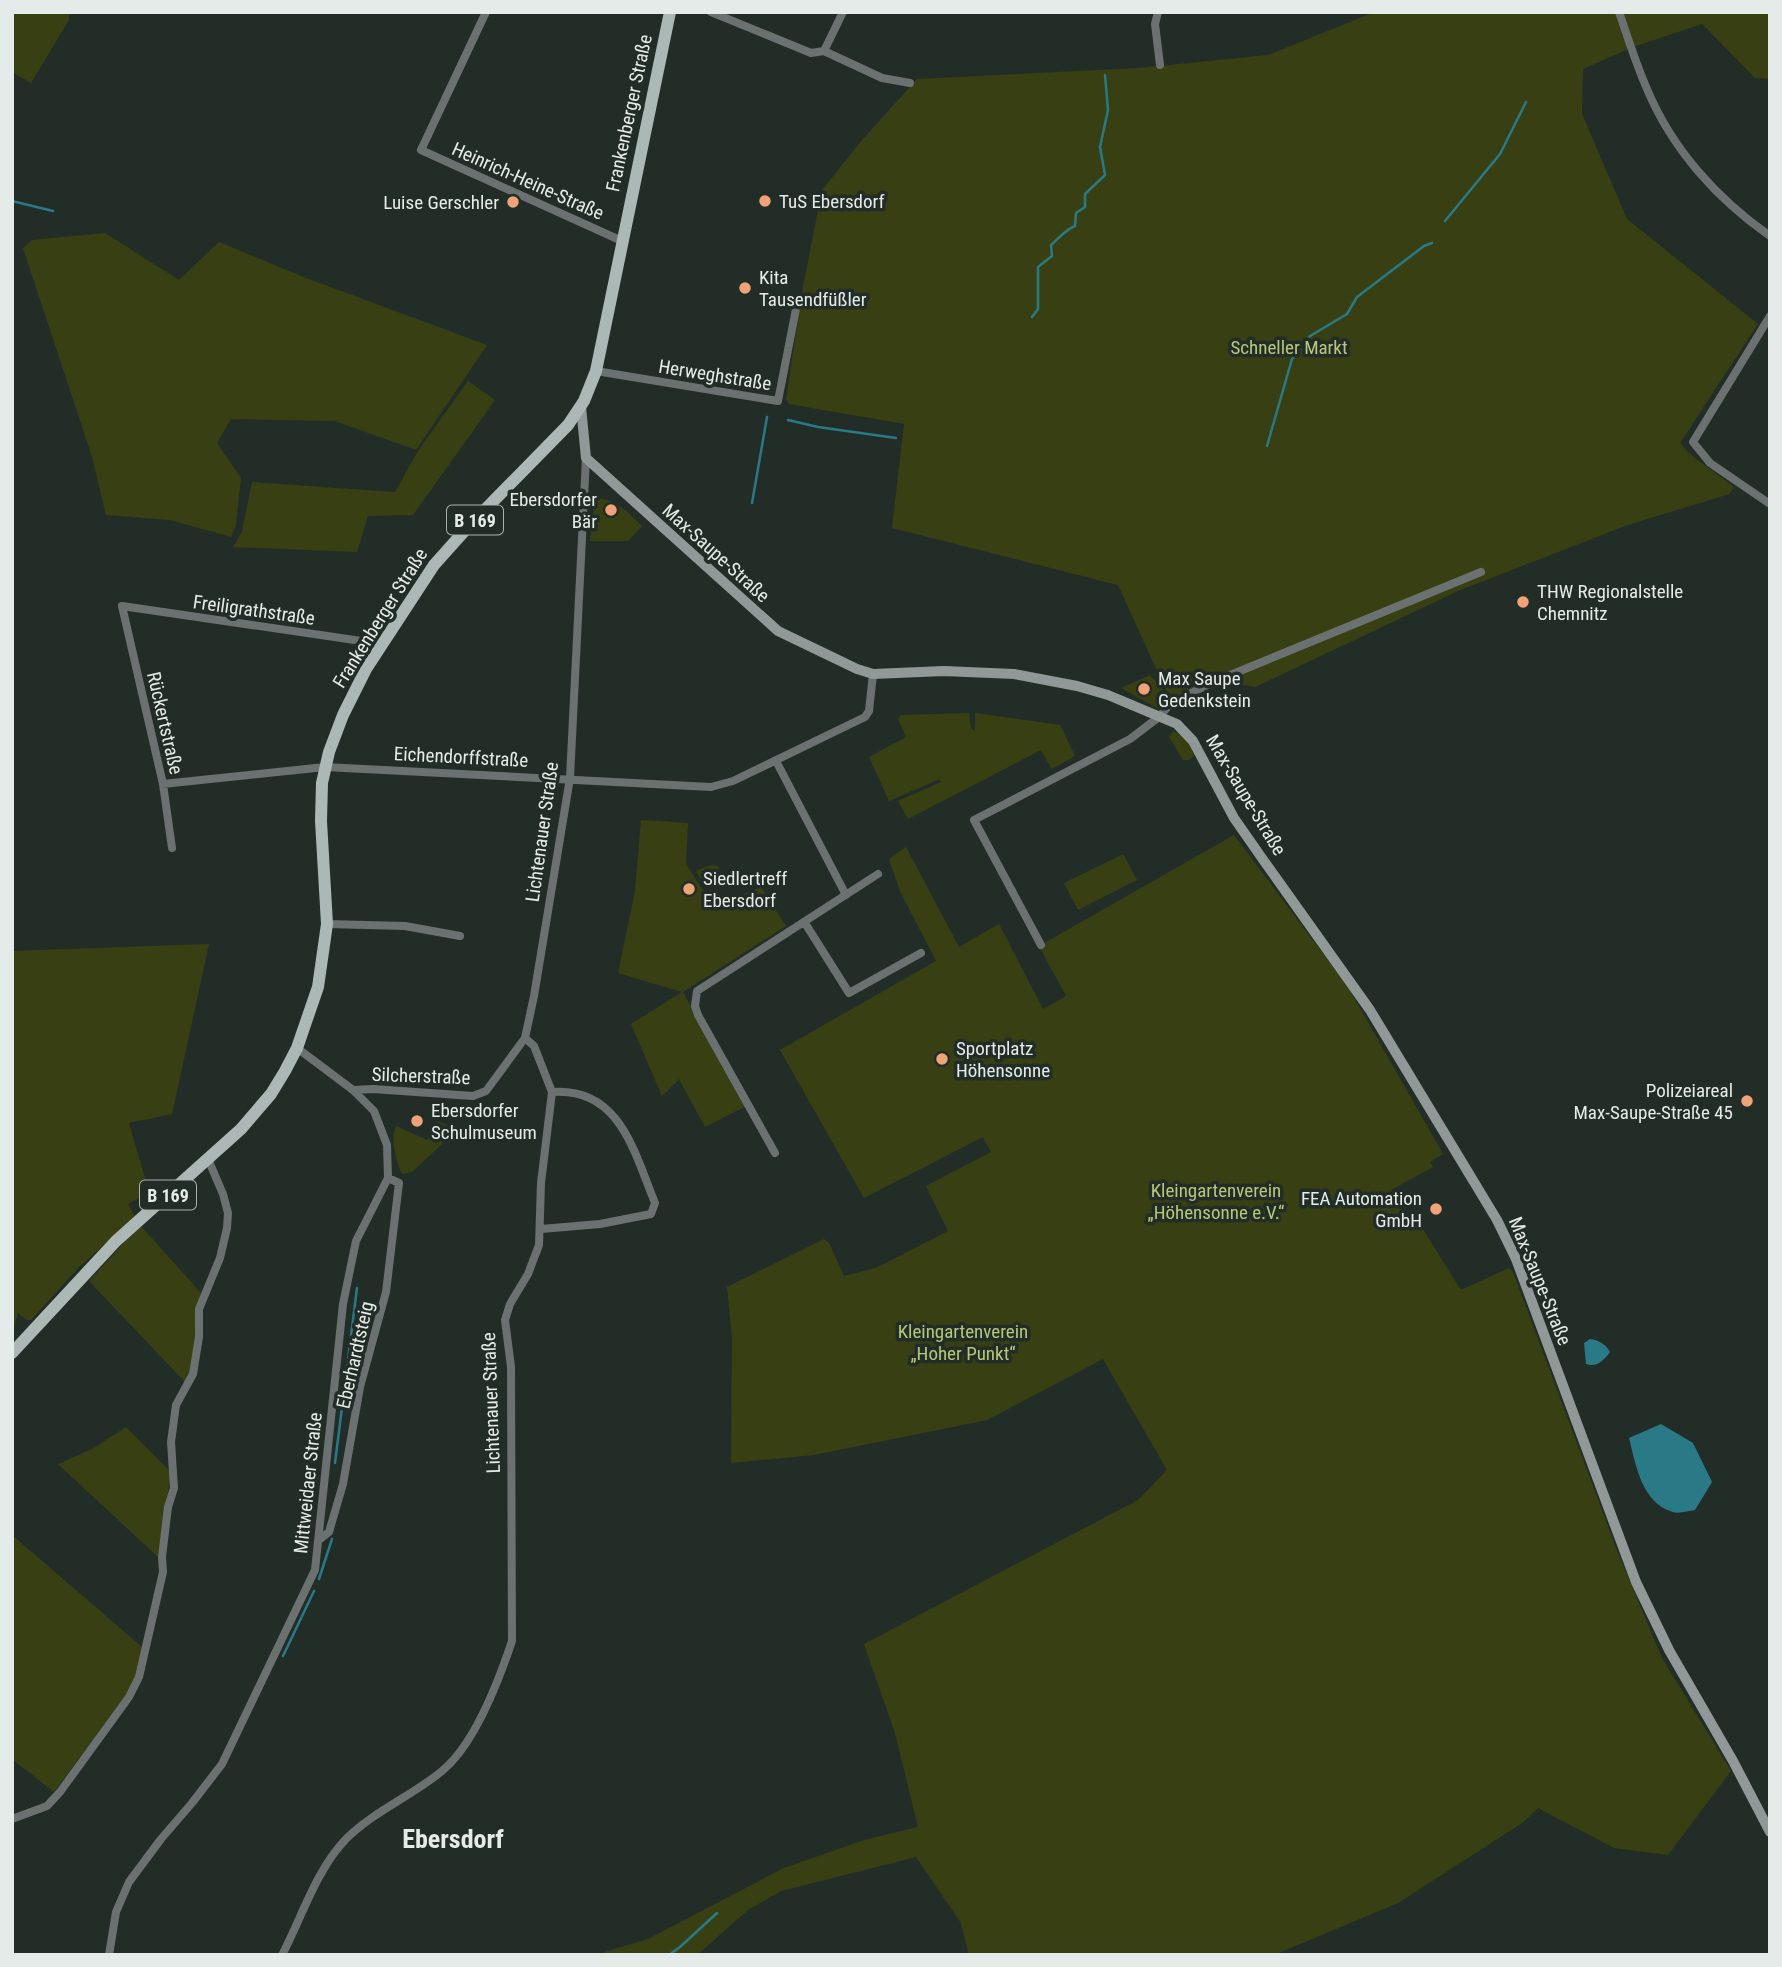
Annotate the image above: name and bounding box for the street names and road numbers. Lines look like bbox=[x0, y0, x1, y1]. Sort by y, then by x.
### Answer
street label: Frankenberger Straße bbox=[601, 32, 657, 194]
street label: Heinrich-Heine-Straße bbox=[449, 137, 608, 225]
street label: Herweghstraße bbox=[657, 355, 773, 395]
street label: Max-Saupe-Straße bbox=[658, 499, 774, 607]
road number: B 169 bbox=[447, 506, 503, 534]
street label: Frankenberger Straße bbox=[328, 544, 432, 692]
street label: Freiligrathstraße bbox=[192, 590, 316, 630]
street label: Rückertstraße bbox=[142, 669, 188, 777]
street label: Max-Saupe-Straße bbox=[1201, 731, 1291, 859]
street label: Eichendorffstraße bbox=[393, 742, 529, 772]
street label: Lichtenauer Straße bbox=[521, 760, 563, 904]
street label: Silcherstraße bbox=[371, 1063, 471, 1089]
road number: B 169 bbox=[140, 1180, 196, 1210]
street label: Max-Saupe-Straße bbox=[1504, 1213, 1576, 1349]
street label: Eberhardtsteig bbox=[331, 1299, 379, 1411]
street label: Lichtenauer Straße bbox=[477, 1332, 505, 1474]
street label: Mittweidaer Straße bbox=[289, 1411, 327, 1555]

